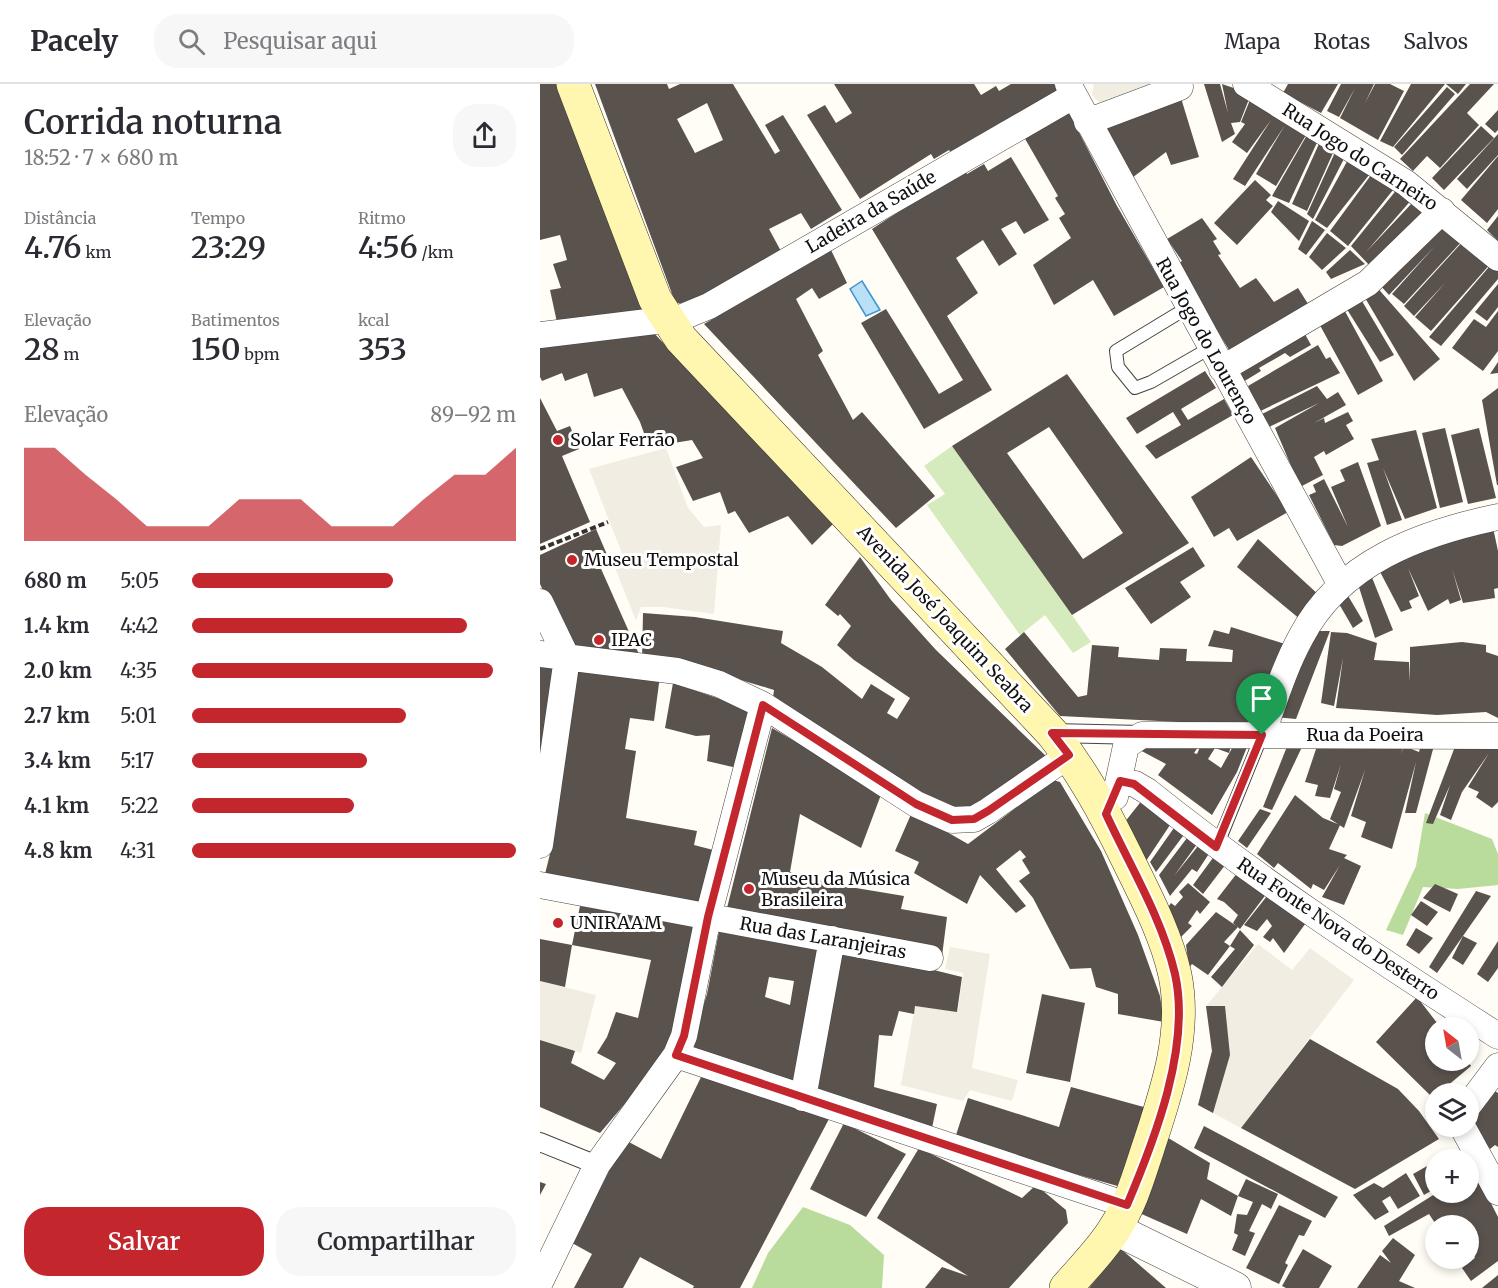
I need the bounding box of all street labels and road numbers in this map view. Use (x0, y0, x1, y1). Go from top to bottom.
street label: Rua Jogo do Carneiro (1278, 98, 1442, 215)
street label: Ladeira da Saúde (802, 165, 940, 258)
street label: Rua Jogo do Lourenço (1151, 253, 1262, 428)
street label: Avenida José Joaquim Seabra (852, 520, 1038, 717)
street label: Rua da Poeira (1306, 723, 1424, 746)
street label: Rua Fonte Nova do Desterro (1233, 852, 1444, 1005)
street label: Rua das Laranjeiras (738, 912, 908, 964)

